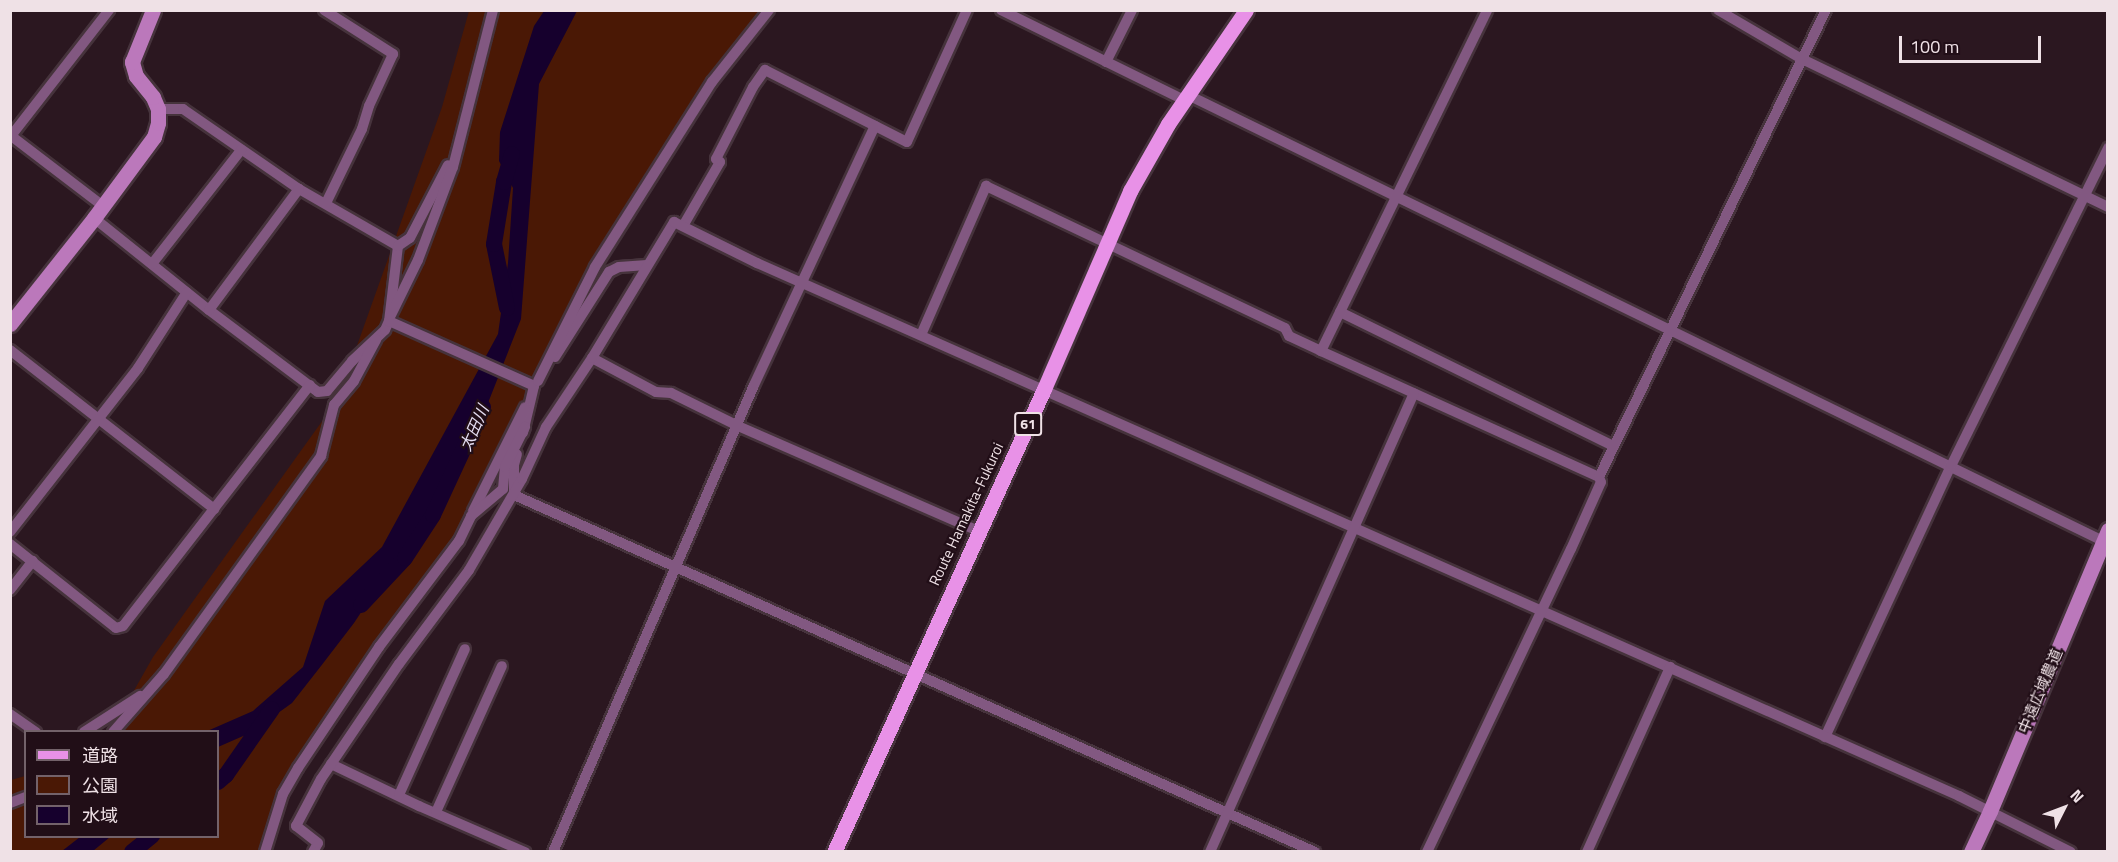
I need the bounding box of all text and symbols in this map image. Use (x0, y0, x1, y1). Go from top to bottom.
scale bar (1902, 24, 2044, 62)
text: 100 m (1910, 33, 1959, 60)
water label: 太田川 (455, 402, 493, 454)
road number: 61 (1013, 413, 1043, 435)
street label: Route Hamakita-Fukuroi (925, 440, 1007, 588)
street label: 中遠広域農道 (2014, 646, 2066, 736)
legend (24, 730, 219, 838)
text: 道路 (82, 742, 118, 769)
text: 公園 (82, 772, 118, 799)
north arrow (2034, 778, 2094, 838)
text: N (2065, 784, 2090, 808)
text: 水域 (82, 802, 118, 829)

